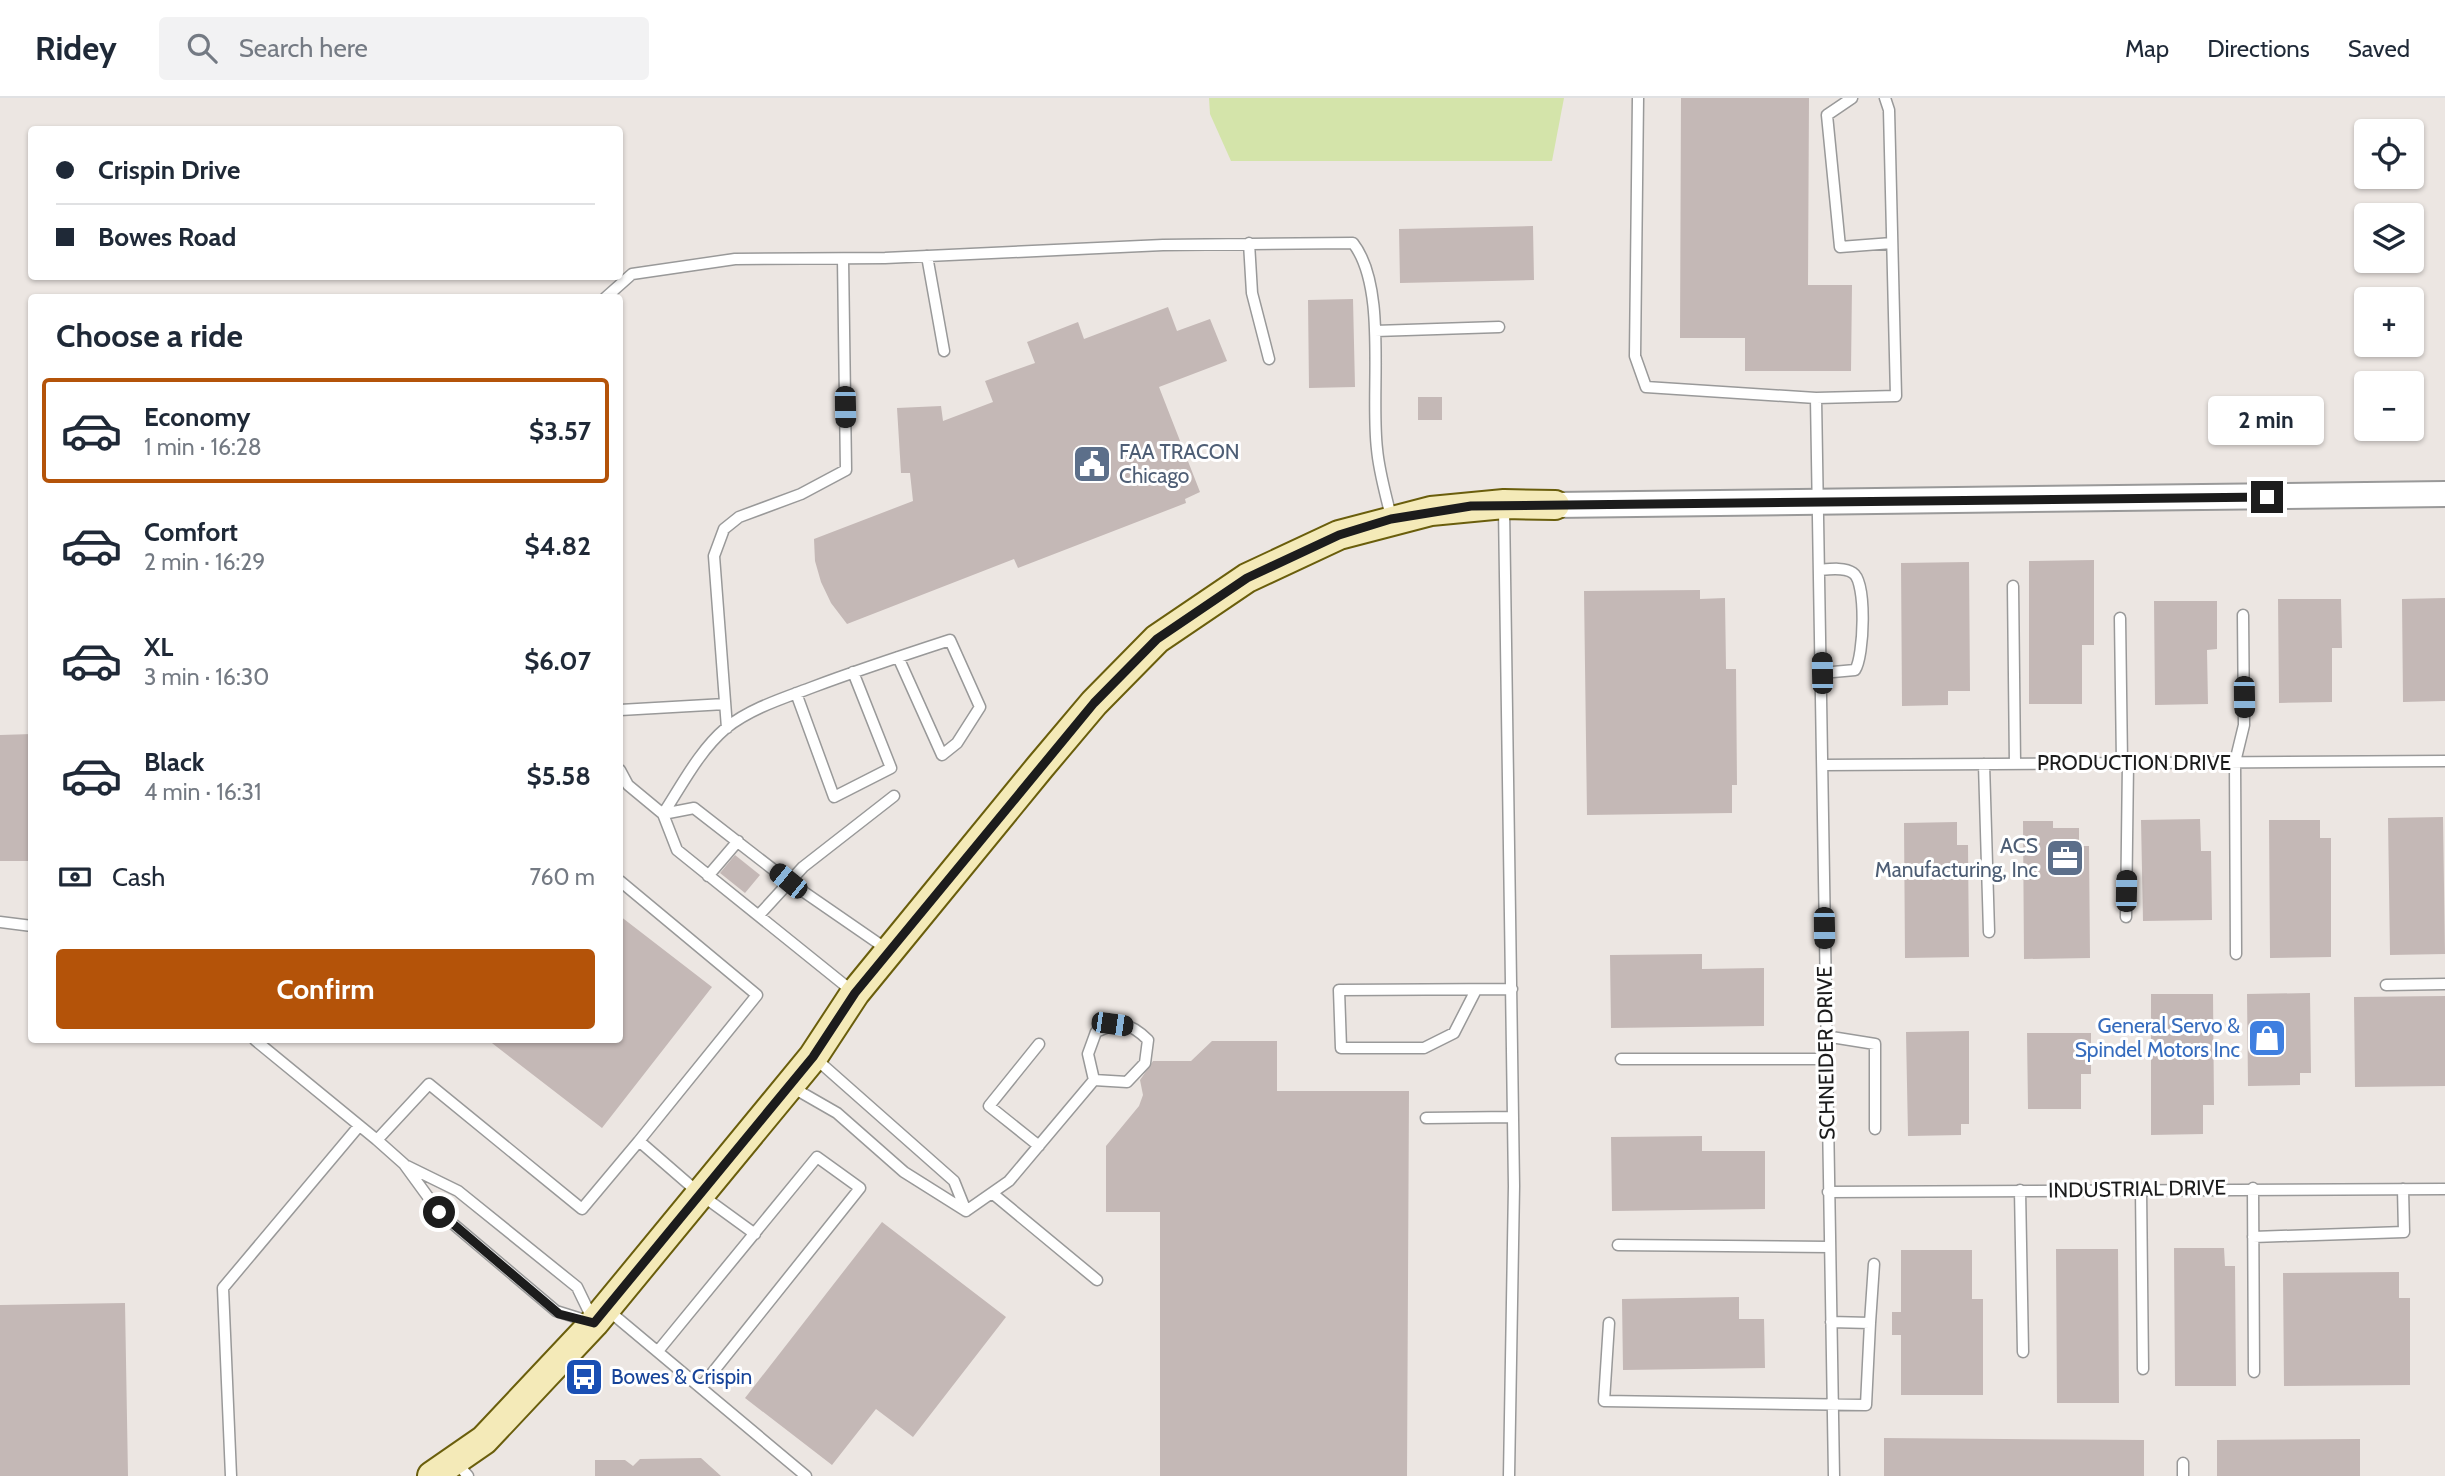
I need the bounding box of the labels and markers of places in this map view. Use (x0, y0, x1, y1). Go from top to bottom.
place label: FAA TRACON Chicago (1119, 439, 1240, 488)
public building icon: FAA TRACON Chicago (1071, 443, 1113, 485)
place label: ACS Manufacturing, Inc (1875, 833, 2038, 882)
office icon: ACS Manufacturing, Inc (2044, 837, 2086, 879)
place label: General Servo & Spindel Motors Inc (2075, 1013, 2240, 1062)
shop icon: General Servo & Spindel Motors Inc (2246, 1017, 2288, 1059)
bus stop icon: Bowes & Crispin (563, 1356, 605, 1398)
place label: Bowes & Crispin (611, 1364, 752, 1389)

